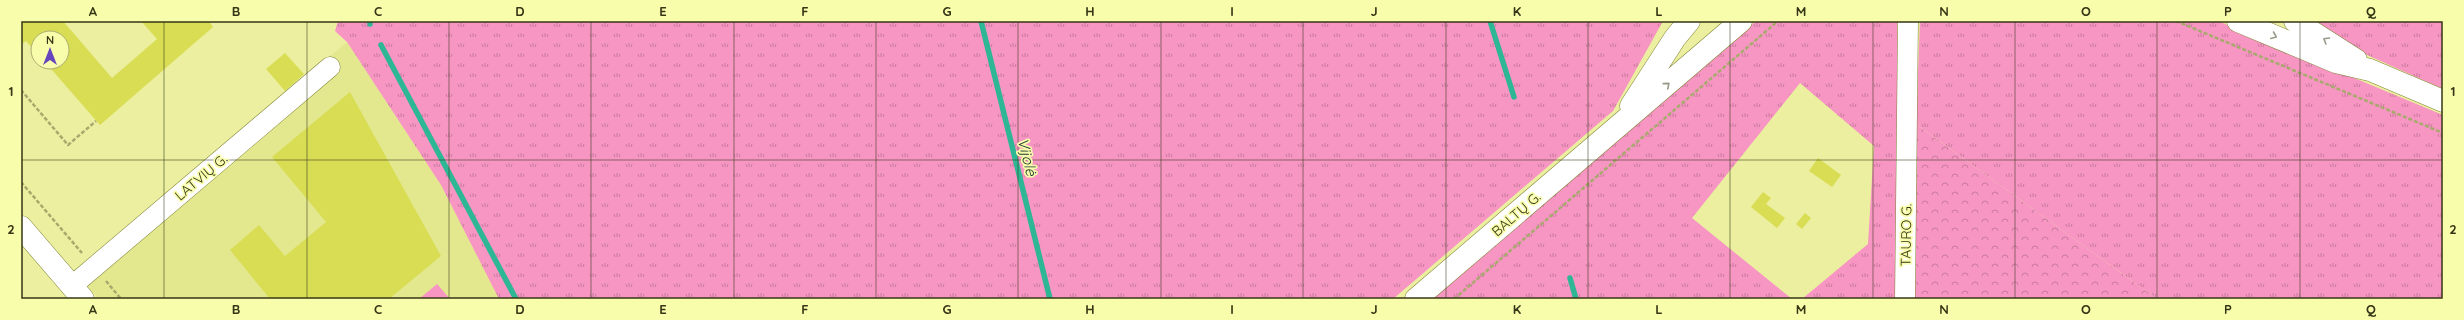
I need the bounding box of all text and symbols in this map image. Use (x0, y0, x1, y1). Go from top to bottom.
text: A (89, 3, 98, 19)
text: B (232, 3, 240, 19)
text: C (374, 3, 382, 19)
text: D (515, 3, 525, 19)
text: E (659, 3, 667, 19)
text: F (801, 3, 809, 19)
text: G (942, 3, 952, 19)
text: H (1085, 3, 1095, 19)
text: I (1230, 3, 1234, 19)
text: J (1370, 3, 1378, 19)
text: K (1513, 3, 1522, 19)
text: L (1655, 3, 1663, 19)
text: M (1796, 3, 1806, 19)
text: N (1939, 3, 1949, 19)
text: O (2081, 3, 2091, 19)
text: P (2224, 3, 2232, 19)
text: Q (2366, 3, 2377, 19)
north arrow (30, 30, 70, 70)
one-way arrow (2270, 31, 2278, 39)
text: N (46, 33, 54, 47)
one-way arrow (2323, 37, 2330, 45)
one-way arrow (1662, 82, 1669, 89)
text: 1 (8, 83, 14, 99)
text: 1 (2450, 83, 2456, 99)
water label: Vijolė (1014, 136, 1041, 178)
street label: LATVIŲ G. (171, 150, 231, 204)
street label: BALTŲ G. (1488, 188, 1544, 240)
street label: TAURO G. (1896, 203, 1916, 267)
text: 2 (7, 221, 15, 237)
text: 2 (2449, 221, 2457, 237)
text: A (89, 301, 98, 317)
text: B (232, 301, 240, 317)
text: C (374, 301, 382, 317)
text: D (515, 301, 525, 317)
text: E (659, 301, 667, 317)
text: F (801, 301, 809, 317)
text: G (942, 301, 952, 317)
text: H (1085, 301, 1095, 317)
text: I (1230, 301, 1234, 317)
text: J (1370, 301, 1378, 317)
text: K (1513, 301, 1522, 317)
text: L (1655, 301, 1663, 317)
text: M (1796, 301, 1806, 317)
text: N (1939, 301, 1949, 317)
text: O (2081, 301, 2091, 317)
text: P (2224, 301, 2232, 317)
text: Q (2366, 301, 2377, 317)

